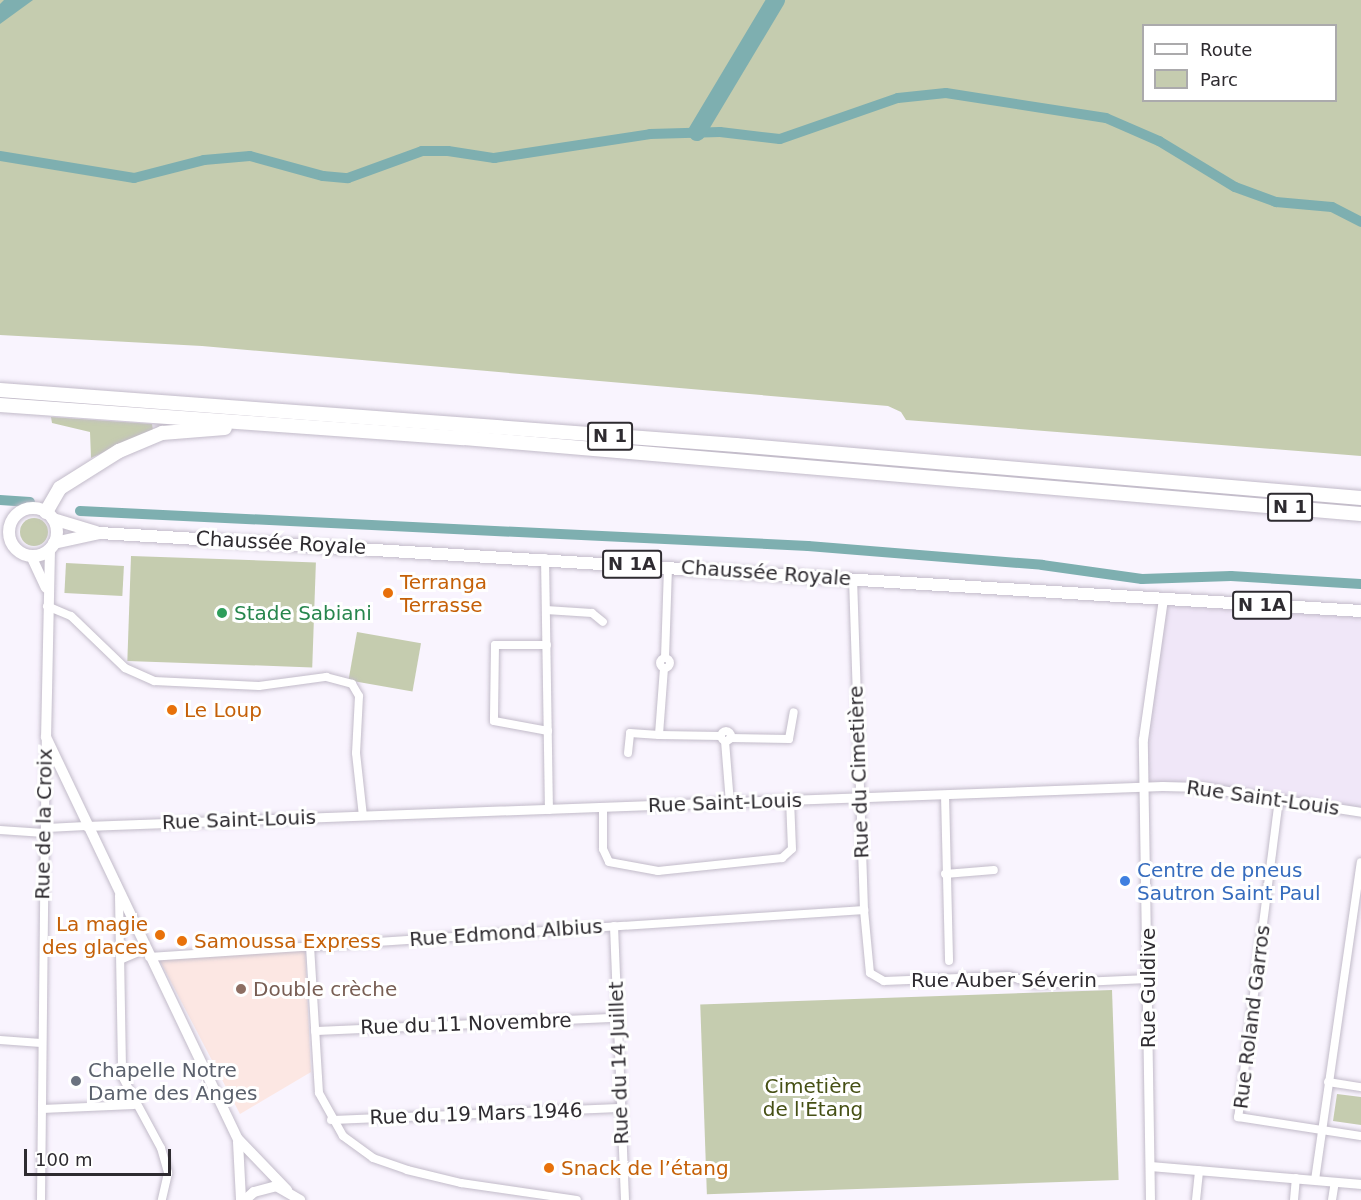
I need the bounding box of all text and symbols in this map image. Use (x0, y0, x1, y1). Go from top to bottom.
legend (1142, 24, 1337, 102)
text: Route (1200, 39, 1252, 60)
text: Parc (1200, 69, 1238, 90)
road number: N 1 (586, 421, 634, 451)
road number: N 1 (1266, 492, 1314, 522)
street label: Chaussée Royale (195, 527, 367, 559)
road number: N 1A (602, 549, 662, 579)
street label: Chaussée Royale (680, 555, 852, 591)
place label: Terranga Terrasse (400, 570, 487, 617)
marker: Terranga Terrasse (381, 586, 395, 600)
road number: N 1A (1232, 590, 1292, 620)
place label: Stade Sabiani (234, 601, 372, 625)
marker: Stade Sabiani (215, 606, 229, 620)
street label: Rue du Cimetière (844, 685, 874, 859)
place label: Le Loup (184, 698, 262, 722)
marker: Le Loup (165, 703, 179, 717)
street label: Rue de la Croix (31, 748, 57, 900)
street label: Rue Saint-Louis (1185, 775, 1341, 821)
street label: Rue Saint-Louis (647, 788, 803, 818)
street label: Rue Saint-Louis (161, 805, 317, 835)
place label: Centre de pneus Sautron Saint Paul (1137, 858, 1321, 905)
marker: Centre de pneus Sautron Saint Paul (1118, 874, 1132, 888)
place label: La magie des glaces (42, 912, 148, 959)
street label: Rue Edmond Albius (409, 914, 603, 952)
street label: Rue Roland Garros (1229, 924, 1275, 1110)
marker: La magie des glaces (153, 928, 167, 942)
street label: Rue Guldive (1136, 928, 1160, 1048)
place label: Samoussa Express (194, 929, 381, 953)
marker: Samoussa Express (175, 934, 189, 948)
street label: Rue Auber Séverin (911, 968, 1097, 992)
place label: Double crèche (253, 977, 397, 1001)
street label: Rue du 14 Juillet (604, 981, 634, 1145)
marker: Double crèche (234, 982, 248, 996)
street label: Rue du 11 Novembre (360, 1008, 572, 1040)
place label: Chapelle Notre Dame des Anges (88, 1058, 257, 1105)
marker: Chapelle Notre Dame des Anges (69, 1074, 83, 1088)
park label: Cimetière de l'Étang (763, 1074, 863, 1121)
street label: Rue du 19 Mars 1946 (369, 1098, 583, 1130)
scale bar (27, 1137, 174, 1175)
text: 100 m (35, 1149, 93, 1170)
place label: Snack de l’étang (561, 1156, 729, 1180)
marker: Snack de l’étang (542, 1161, 556, 1175)

